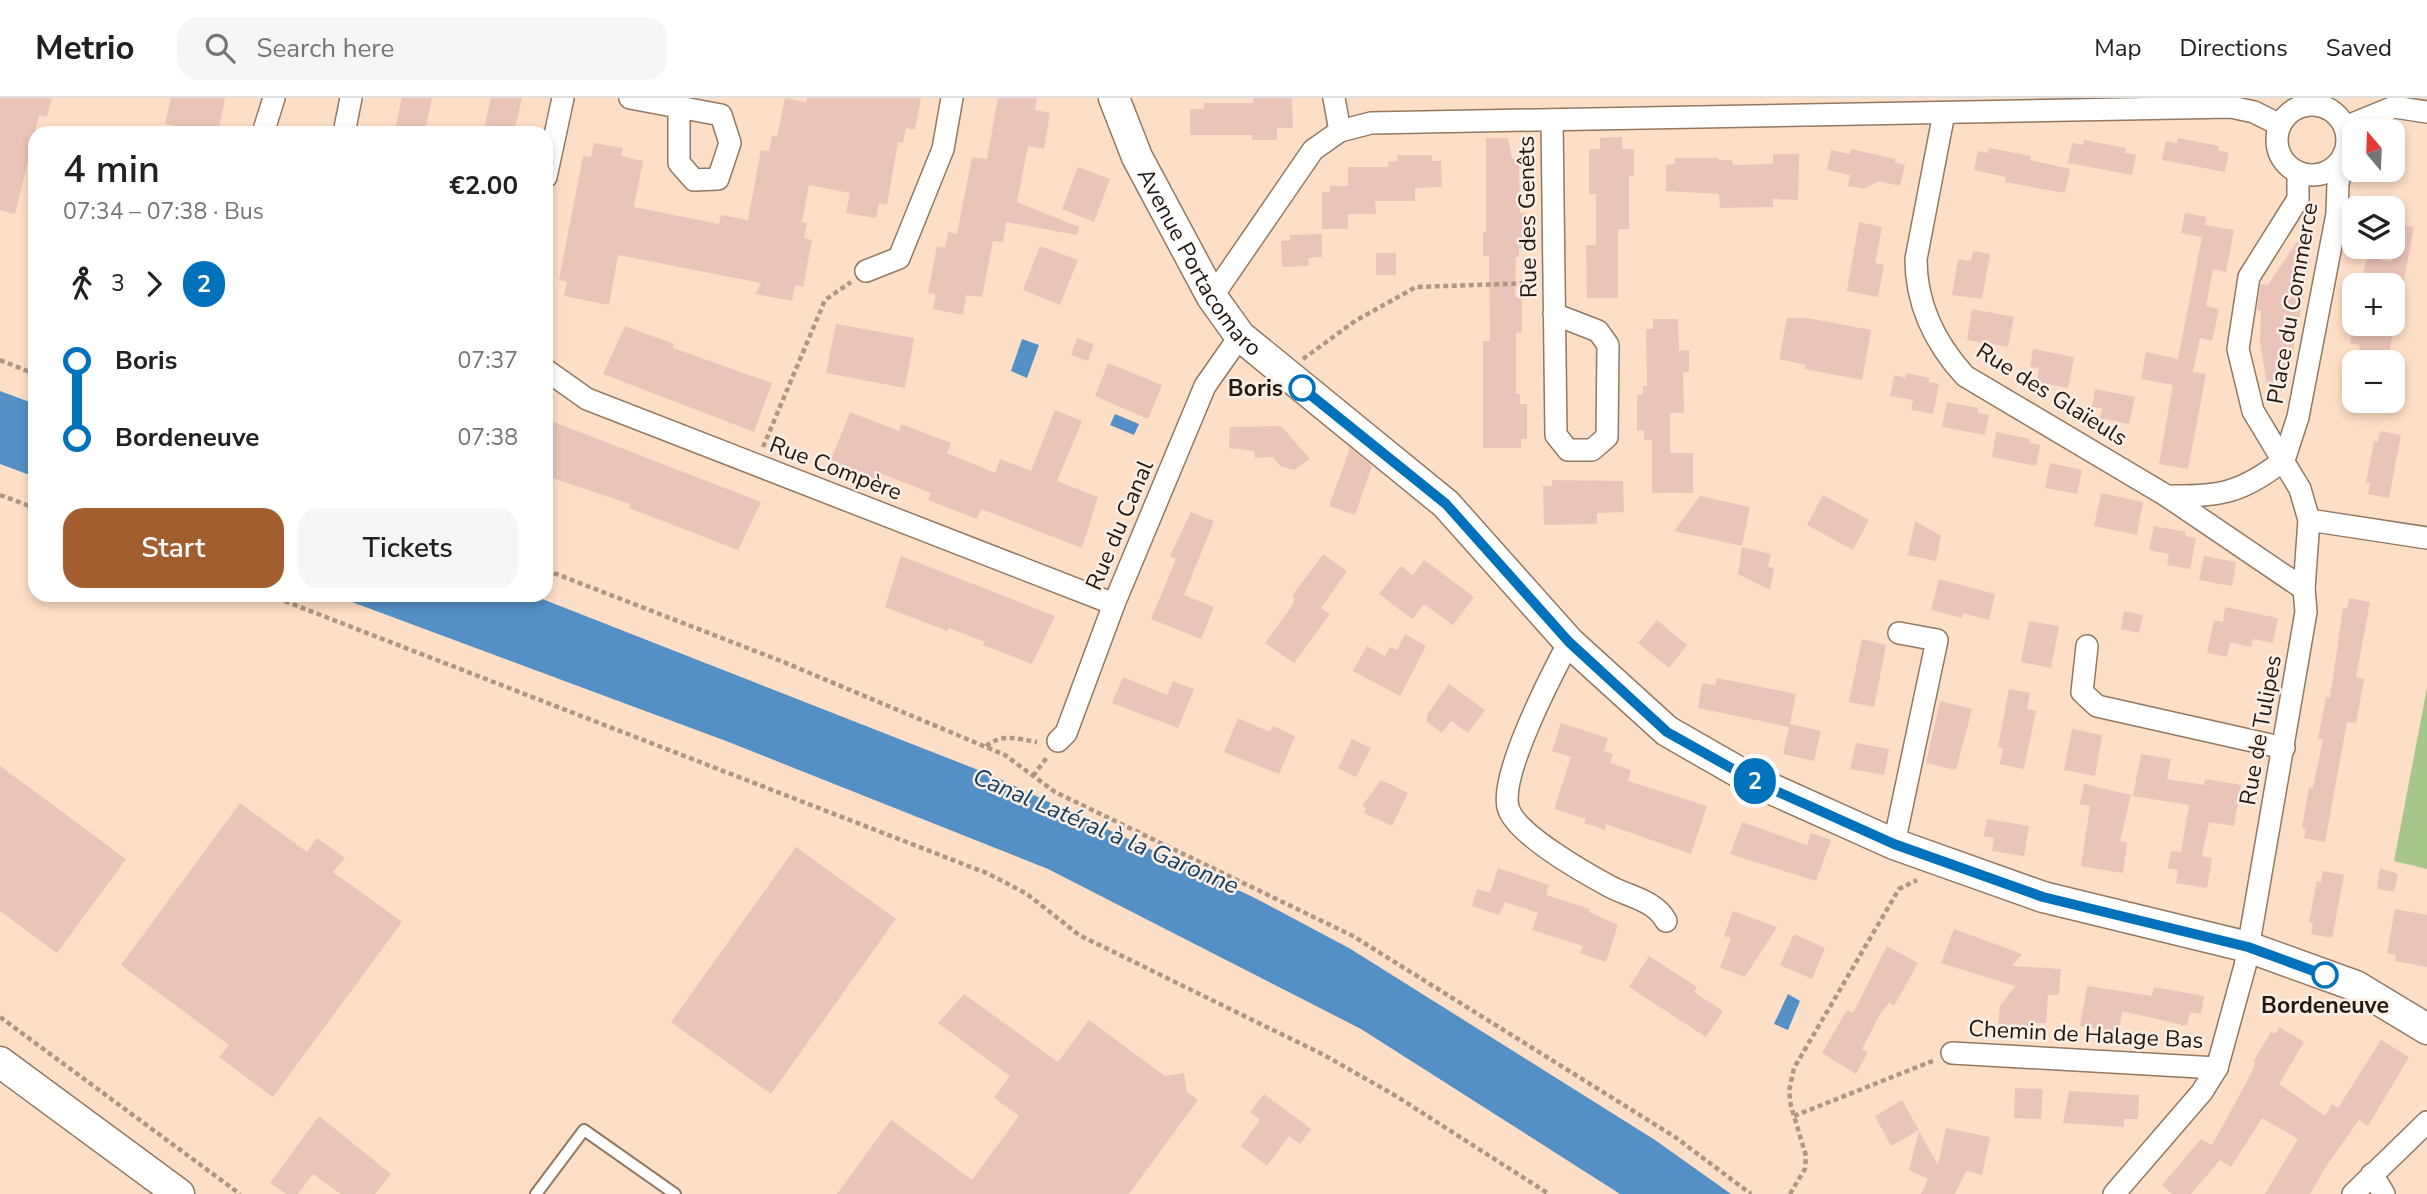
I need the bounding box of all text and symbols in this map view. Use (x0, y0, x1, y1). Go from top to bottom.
search box (177, 17, 667, 80)
text: Metrio (35, 26, 135, 71)
icon: search (201, 29, 239, 67)
text: Search here (257, 31, 394, 66)
text: Map (2094, 32, 2141, 64)
text: Directions (2179, 32, 2288, 64)
text: Saved (2326, 32, 2392, 64)
north arrow (2342, 119, 2404, 182)
map controls (2342, 119, 2405, 413)
street label: Rue des Genêts (1511, 136, 1544, 298)
text: 4 min (63, 144, 160, 195)
street label: Avenue Portacomaro (1130, 163, 1268, 364)
text: €2.00 (449, 168, 518, 203)
text: 07:34 – 07:38 · Bus (63, 196, 264, 227)
button: layers (2342, 196, 2405, 259)
street label: Place du Commerce (2260, 200, 2325, 406)
icon: walk (63, 265, 101, 303)
icon: forward (135, 265, 173, 303)
text: 3 (111, 268, 125, 299)
text: 2 (197, 268, 211, 300)
button: + (2342, 273, 2405, 336)
street label: Rue des Glaïeuls (1970, 335, 2133, 453)
text: Boris (115, 343, 177, 378)
text: 07:37 (458, 345, 518, 376)
button: − (2342, 350, 2405, 413)
place label: Boris (1228, 373, 1283, 404)
marker: Boris (1289, 375, 1315, 401)
text: Bordeneuve (115, 420, 259, 455)
text: 07:38 (458, 422, 518, 453)
street label: Rue Compère (765, 429, 907, 508)
street label: Rue du Canal (1078, 455, 1161, 595)
button: Start (63, 508, 284, 588)
button: Tickets (298, 508, 518, 588)
street label: Rue de Tulipes (2232, 653, 2289, 808)
line badge: 2 (1732, 758, 1778, 804)
water label: Canal Latéral à la Garonne (968, 760, 1244, 902)
text: 2 (1748, 765, 1762, 797)
marker: Bordeneuve (2312, 962, 2338, 988)
place label: Bordeneuve (2261, 990, 2389, 1021)
street label: Chemin de Halage Bas (1968, 1013, 2204, 1056)

